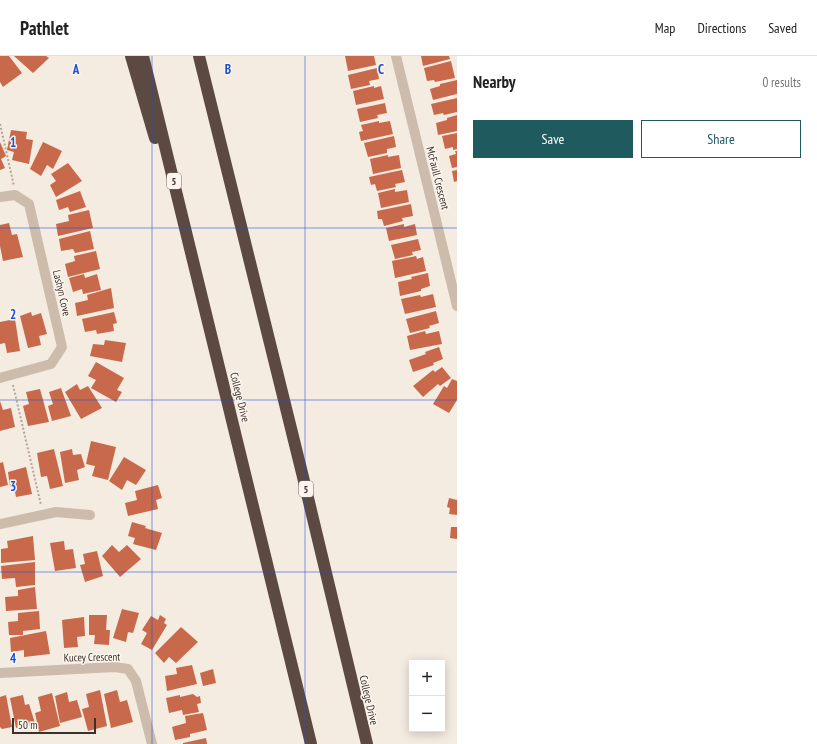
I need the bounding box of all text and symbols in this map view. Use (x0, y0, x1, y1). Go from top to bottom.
text: Pathlet (20, 16, 69, 40)
text: Map (655, 19, 675, 37)
text: Directions (697, 19, 746, 37)
text: Saved (768, 19, 797, 37)
text: A (72, 61, 80, 78)
text: B (225, 61, 231, 78)
text: C (378, 61, 384, 78)
text: Nearby (473, 71, 516, 93)
text: 0 results (762, 74, 801, 91)
button: Save (473, 120, 633, 158)
button: Share (641, 120, 801, 158)
text: 1 (10, 134, 16, 151)
street label: McFaull Crescent (423, 145, 453, 211)
road number: 5 (167, 173, 181, 189)
street label: Lashyn Cove (50, 269, 74, 318)
text: 2 (10, 306, 16, 323)
street label: College Drive (227, 371, 253, 424)
text: 3 (10, 478, 16, 495)
road number: 5 (299, 481, 313, 497)
text: 4 (10, 650, 17, 667)
street label: Kucey Crescent (64, 650, 120, 664)
map controls (409, 660, 445, 732)
button: + (409, 660, 445, 696)
street label: College Drive (356, 674, 382, 727)
button: − (409, 696, 445, 732)
scale bar (12, 716, 96, 735)
text: 50 m (18, 718, 37, 732)

